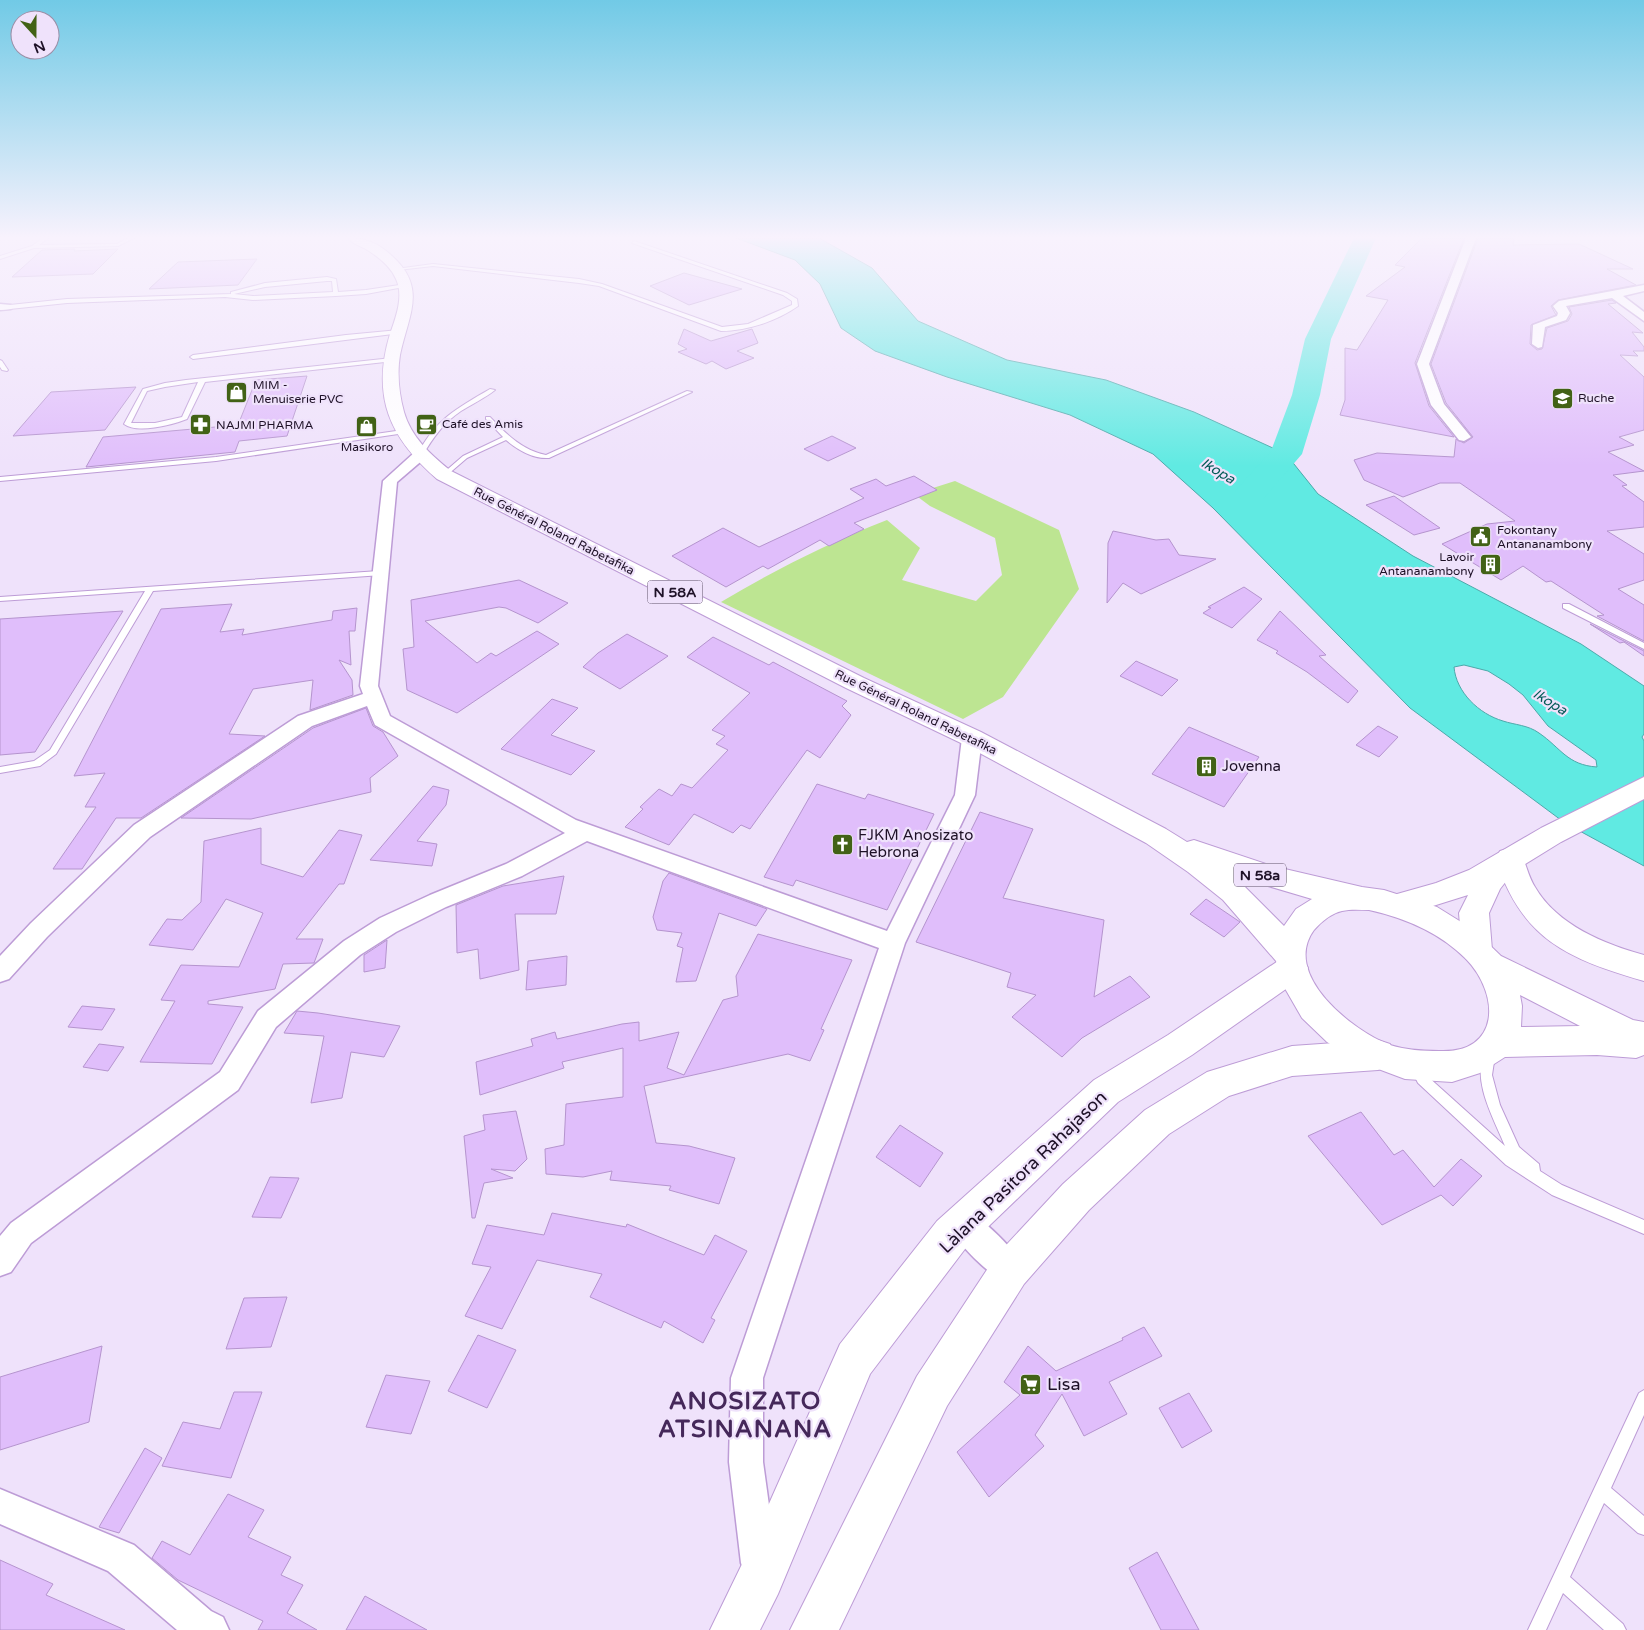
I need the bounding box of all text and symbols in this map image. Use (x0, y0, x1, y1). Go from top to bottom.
north arrow (10, 10, 60, 60)
text: N (31, 37, 48, 57)
place label: MIM - Menuiserie PVC (253, 378, 343, 406)
shop icon: MIM - Menuiserie PVC (225, 380, 249, 404)
school or university icon: Ruche (1550, 386, 1574, 410)
place label: Ruche (1578, 391, 1615, 405)
cafe icon: Café des Amis (414, 412, 438, 436)
pharmacy icon: NAJMI PHARMA (188, 413, 212, 437)
shop icon: Masikoro (355, 414, 379, 438)
place label: Café des Amis (442, 417, 523, 431)
place label: NAJMI PHARMA (216, 418, 314, 432)
place label: Masikoro (341, 440, 393, 454)
water label: Ikopa (1198, 454, 1239, 488)
street label: Rue Général Roland Rabetafika (471, 484, 637, 578)
place label: Fokontany Antananambony (1497, 523, 1593, 551)
public building icon: Fokontany Antananambony (1469, 525, 1493, 549)
place label: Lavoir Antananambony (1379, 550, 1475, 578)
building icon: Lavoir Antananambony (1478, 552, 1502, 576)
road number: N 58A (648, 580, 702, 604)
street label: Rue Général Roland Rabetafika (833, 667, 999, 757)
water label: Ikopa (1530, 685, 1571, 719)
building icon: Jovenna (1194, 754, 1218, 778)
place label: Jovenna (1222, 757, 1281, 775)
place label: FJKM Anosizato Hebrona (858, 826, 973, 861)
church icon: FJKM Anosizato Hebrona (830, 832, 854, 856)
road number: N 58a (1234, 864, 1286, 886)
street label: Làlana Pasitora Rahajason (935, 1086, 1111, 1258)
supermarket icon: Lisa (1019, 1372, 1043, 1396)
place label: Lisa (1047, 1373, 1081, 1395)
district label: ANOSIZATO ATSINANANA (658, 1387, 832, 1444)

